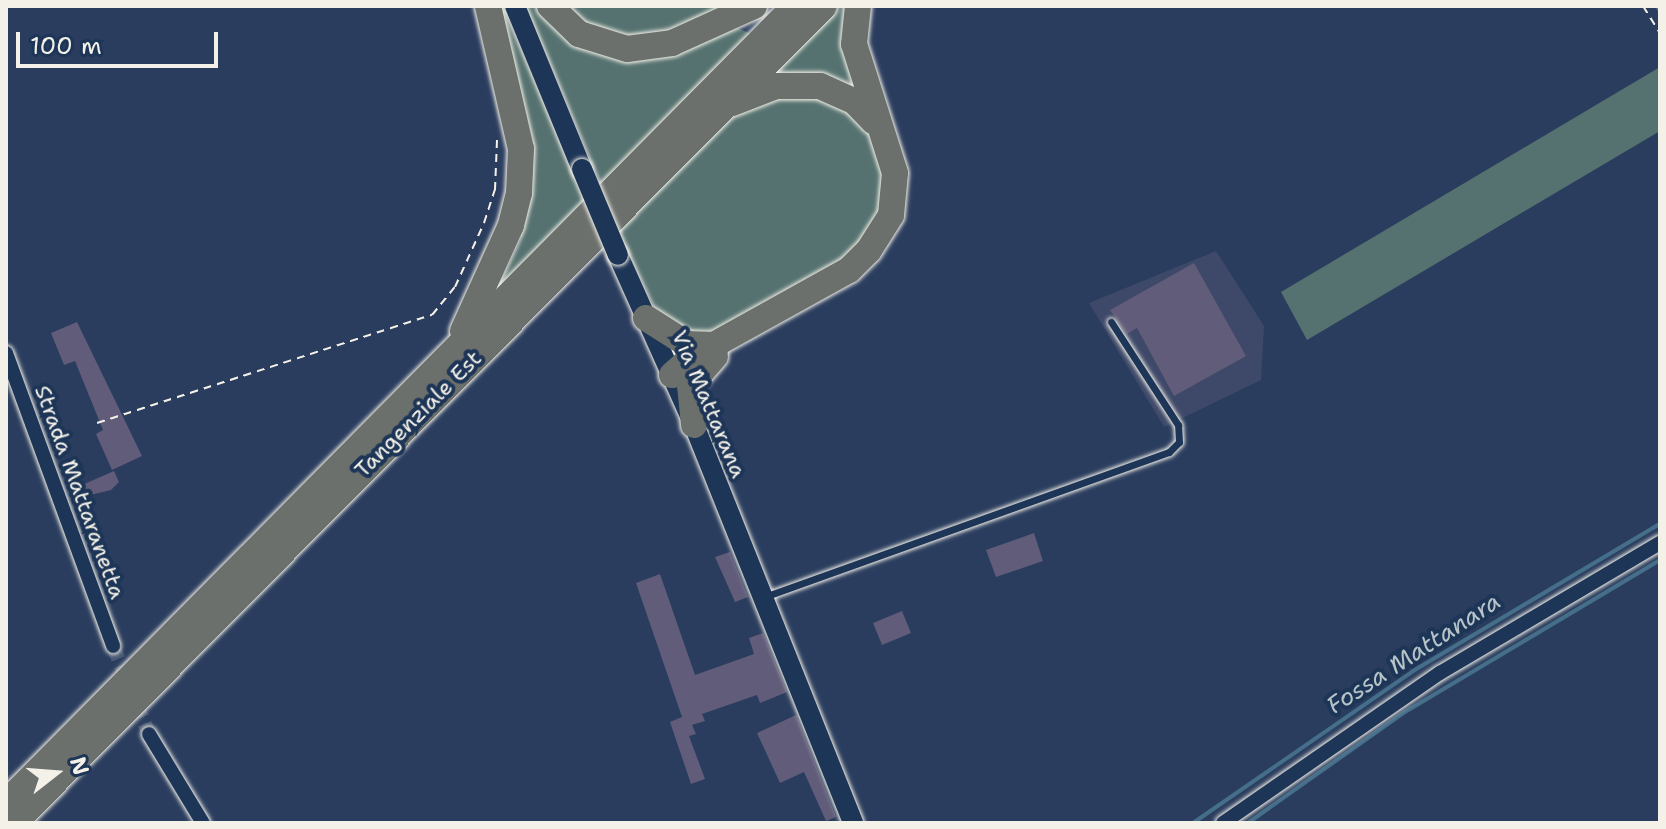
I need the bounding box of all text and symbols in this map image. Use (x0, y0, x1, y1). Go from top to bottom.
scale bar (20, 16, 222, 66)
text: 100 m (30, 30, 102, 62)
street label: Via Mattarana (666, 326, 752, 482)
street label: Tangenziale Est (349, 345, 487, 483)
street label: Strada Mattaranetta (29, 382, 131, 602)
water label: Fossa Mattanara (1322, 587, 1506, 721)
north arrow (16, 733, 96, 813)
text: N (63, 753, 96, 778)

